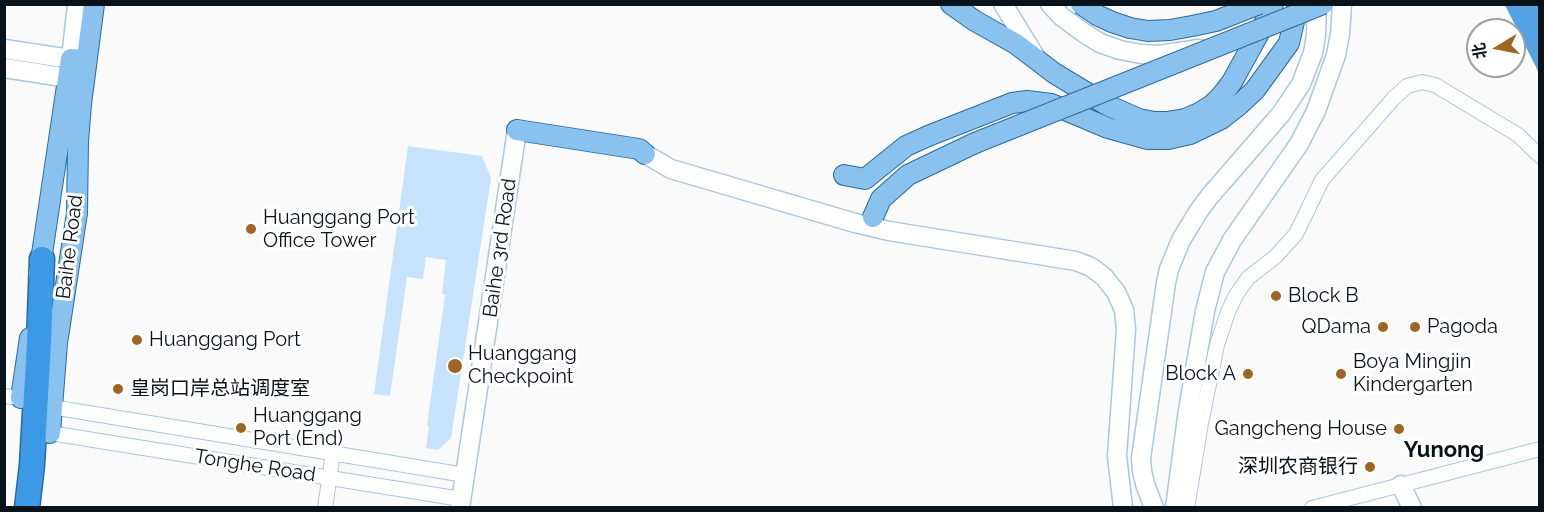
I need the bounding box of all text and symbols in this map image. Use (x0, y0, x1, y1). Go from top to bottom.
north arrow (1466, 18, 1526, 78)
text: 北 (1469, 41, 1490, 60)
street label: Baihe 3rd Road (478, 177, 522, 319)
street label: Baihe Road (52, 193, 88, 301)
place label: Huanggang Port Office Tower (263, 206, 415, 253)
marker: Huanggang Port Office Tower (244, 222, 258, 236)
place label: Block B (1288, 284, 1359, 308)
marker: Block B (1269, 289, 1283, 303)
place label: QDama (1302, 315, 1371, 339)
place label: Pagoda (1427, 315, 1498, 339)
marker: QDama (1376, 320, 1390, 334)
marker: Pagoda (1408, 320, 1422, 334)
place label: Huanggang Port (149, 328, 301, 352)
marker: Huanggang Port (130, 333, 144, 347)
place label: Huanggang Checkpoint (468, 342, 577, 389)
place label: Boya Mingjin Kindergarten (1353, 350, 1473, 397)
marker: Huanggang Checkpoint (446, 357, 464, 375)
place label: Block A (1165, 362, 1236, 386)
marker: Block A (1241, 367, 1255, 381)
marker: Boya Mingjin Kindergarten (1334, 367, 1348, 381)
place label: 皇岗口岸总站调度室 (130, 377, 310, 401)
marker: 皇岗口岸总站调度室 (111, 382, 125, 396)
place label: Huanggang Port (End) (253, 404, 362, 451)
place label: Gangcheng House (1214, 417, 1387, 441)
marker: Huanggang Port (End) (234, 421, 248, 435)
marker: Gangcheng House (1392, 422, 1406, 436)
district label: Yunong (1404, 437, 1484, 463)
street label: Tonghe Road (193, 445, 317, 487)
place label: 深圳农商银行 (1238, 455, 1358, 479)
marker: 深圳农商银行 (1363, 460, 1377, 474)

